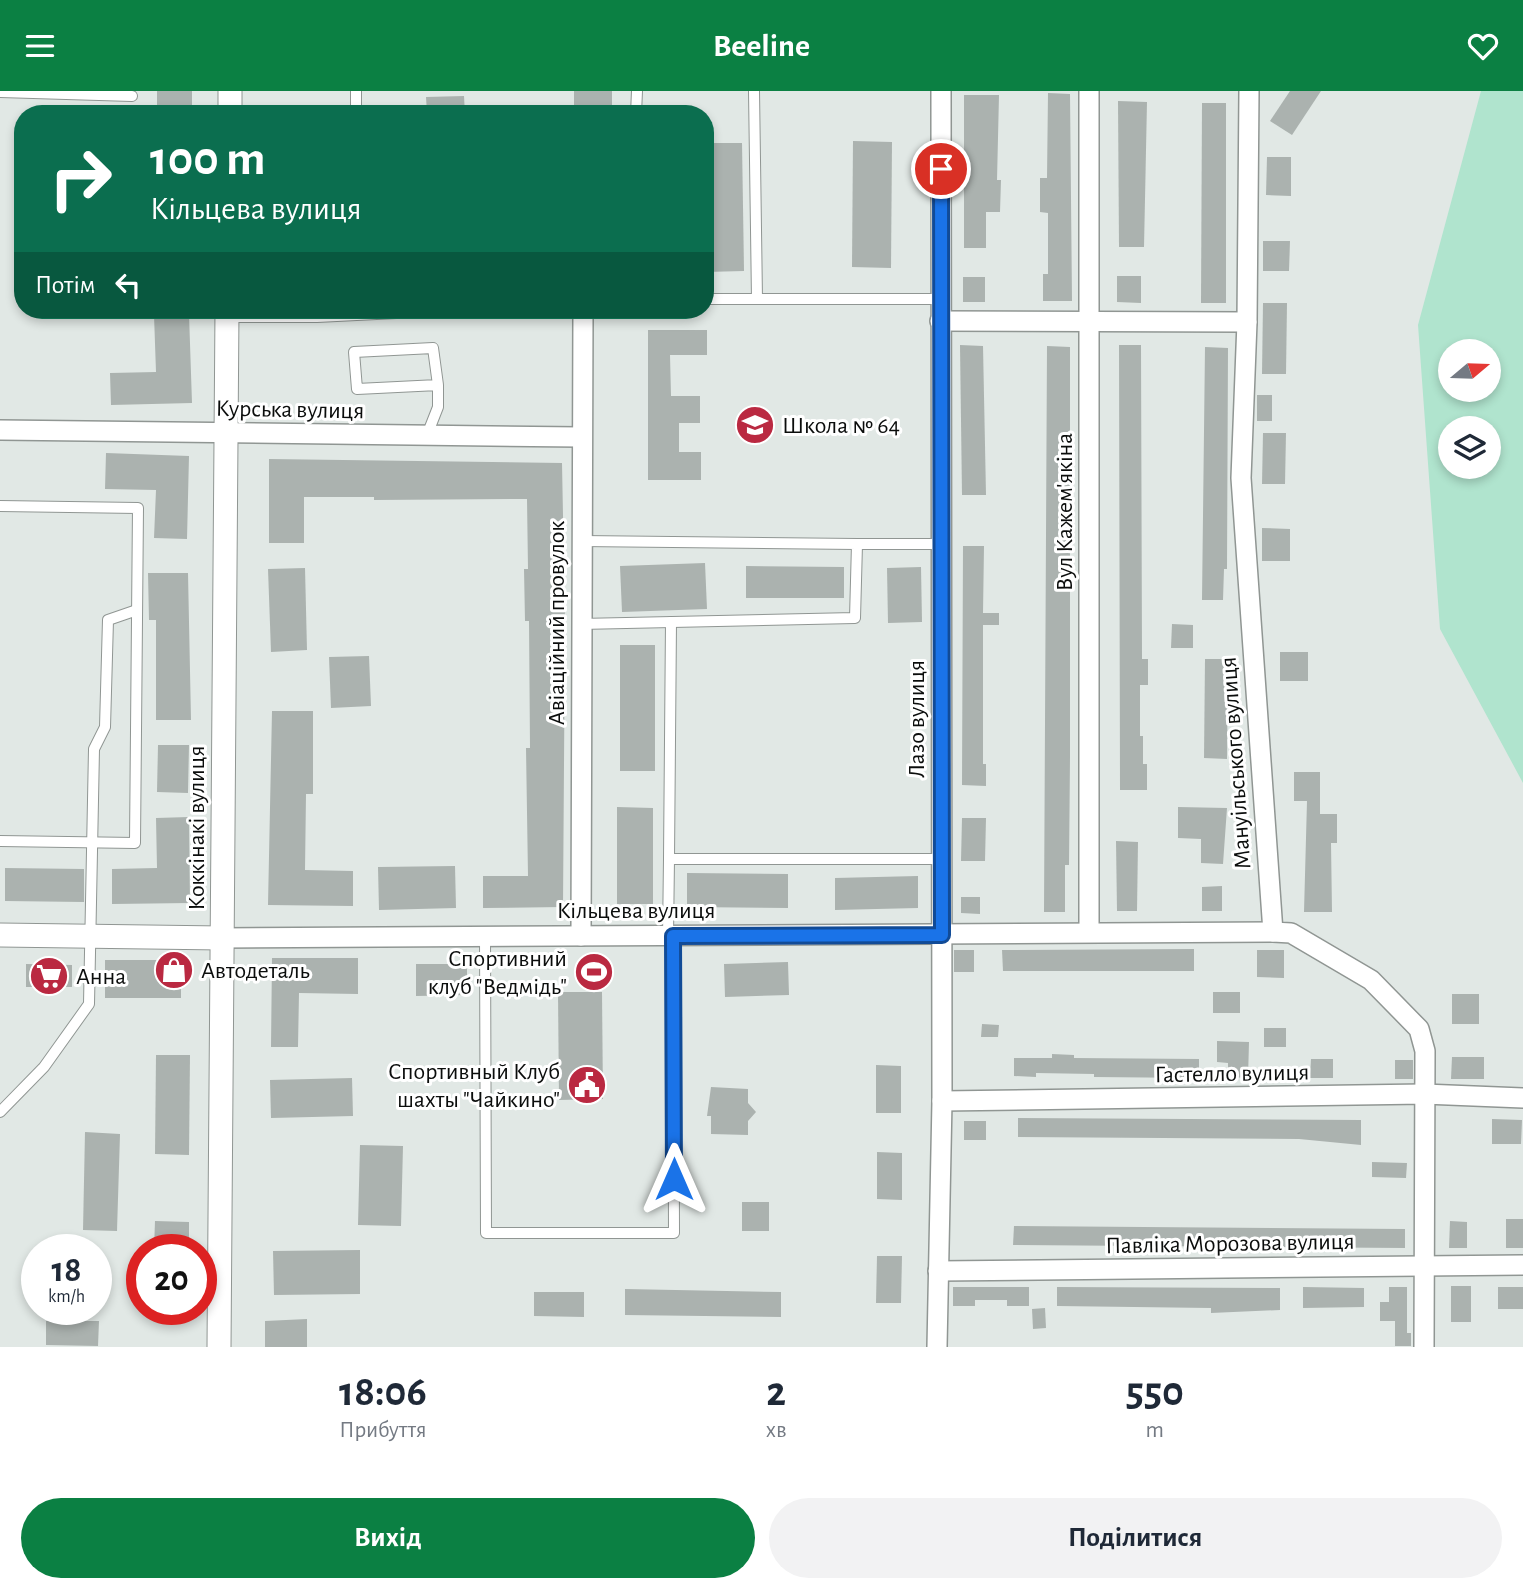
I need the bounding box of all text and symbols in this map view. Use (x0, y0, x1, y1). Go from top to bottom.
icon: menu (21, 27, 59, 65)
icon: heart (1464, 27, 1502, 65)
text: Beeline (713, 30, 810, 62)
icon: right (35, 133, 126, 224)
text: 100 m (150, 135, 266, 184)
pin (911, 139, 971, 199)
icon: arrive (922, 150, 960, 188)
text: Кільцева вулиця (150, 193, 362, 225)
icon: left (109, 266, 147, 304)
text: Потім (35, 272, 95, 298)
north arrow (1438, 339, 1502, 403)
map controls (1438, 339, 1501, 479)
street label: Курська вулиця (215, 397, 365, 423)
school or university icon: Школа № 64 (734, 404, 776, 446)
place label: Школа № 64 (782, 414, 900, 438)
button: layers (1438, 416, 1501, 479)
street label: Вул Кажем'якіна (1053, 433, 1077, 591)
street label: Авіаційний провулок (545, 521, 569, 725)
street label: Мануільського вулиця (1217, 656, 1255, 870)
street label: Лазо вулиця (905, 660, 929, 778)
street label: Коккінакі вулиця (185, 746, 209, 910)
street label: Кільцева вулиця (557, 899, 715, 923)
place label: Спортивний клуб "Ведмідь" (428, 947, 567, 999)
shop icon: Автодеталь (153, 949, 195, 991)
sports icon: Спортивний клуб "Ведмідь" (573, 951, 615, 993)
supermarket icon: Анна (28, 955, 70, 997)
place label: Автодеталь (201, 959, 310, 983)
place label: Анна (76, 965, 126, 989)
place label: Спортивный Клуб шахты "Чайкино" (388, 1060, 560, 1112)
street label: Гастелло вулиця (1155, 1061, 1309, 1087)
public building icon: Спортивный Клуб шахты "Чайкино" (566, 1064, 608, 1106)
position arrow (637, 1142, 711, 1216)
street label: Павліка Морозова вулиця (1105, 1230, 1355, 1258)
speed limit sign: 20 (126, 1234, 217, 1325)
text: 18 (52, 1253, 81, 1288)
text: km/h (48, 1288, 85, 1306)
text: 18:06 (339, 1371, 427, 1413)
text: 2 (766, 1371, 786, 1413)
text: 550 (1126, 1371, 1184, 1413)
text: Прибуття (339, 1419, 426, 1442)
text: хв (766, 1419, 787, 1442)
text: m (1146, 1419, 1164, 1442)
button: Вихід (21, 1498, 755, 1578)
button: Поділитися (769, 1498, 1502, 1578)

